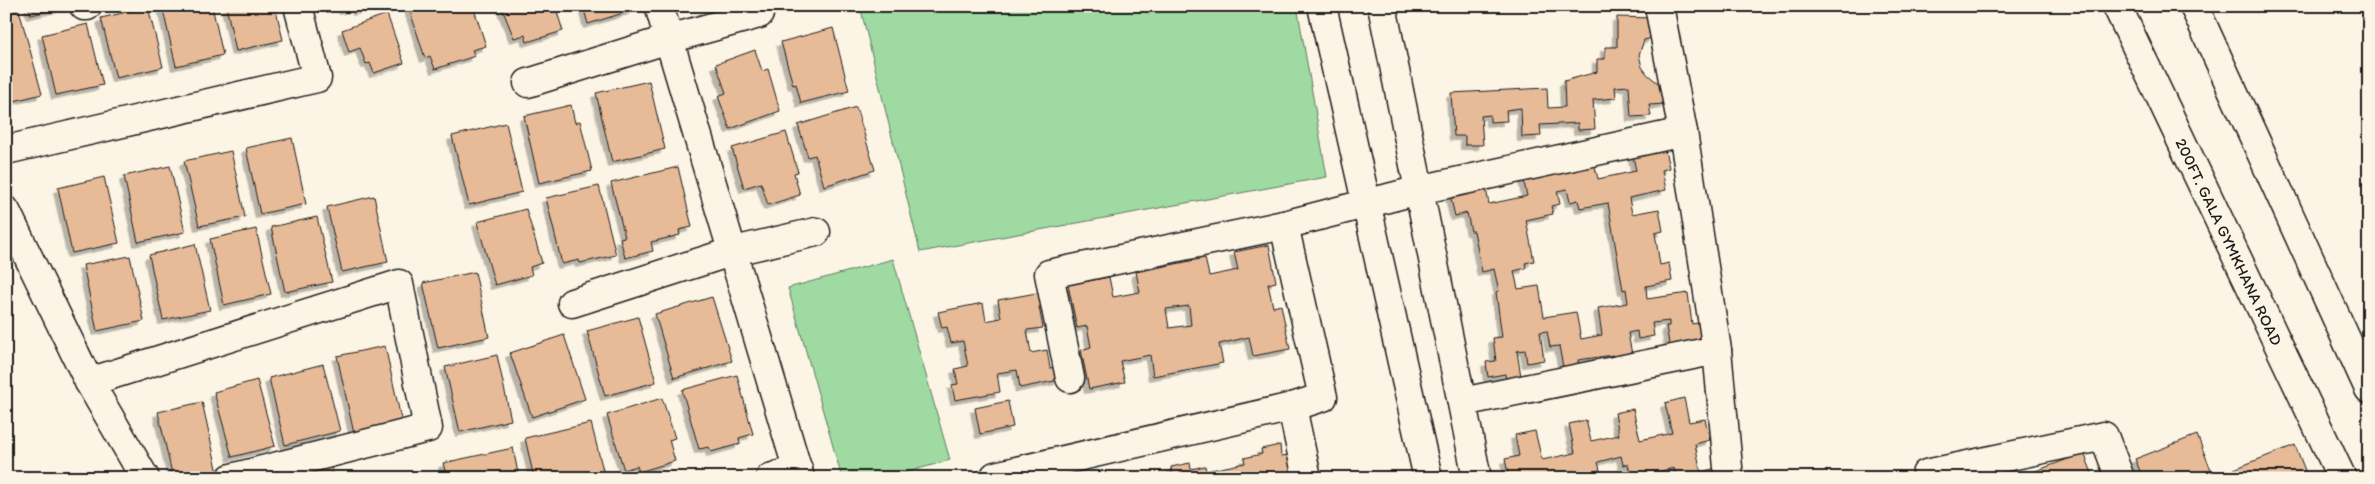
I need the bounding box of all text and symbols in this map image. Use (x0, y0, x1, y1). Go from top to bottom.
street label: 200FT. GALA GYMKHANA ROAD (2172, 135, 2287, 348)

